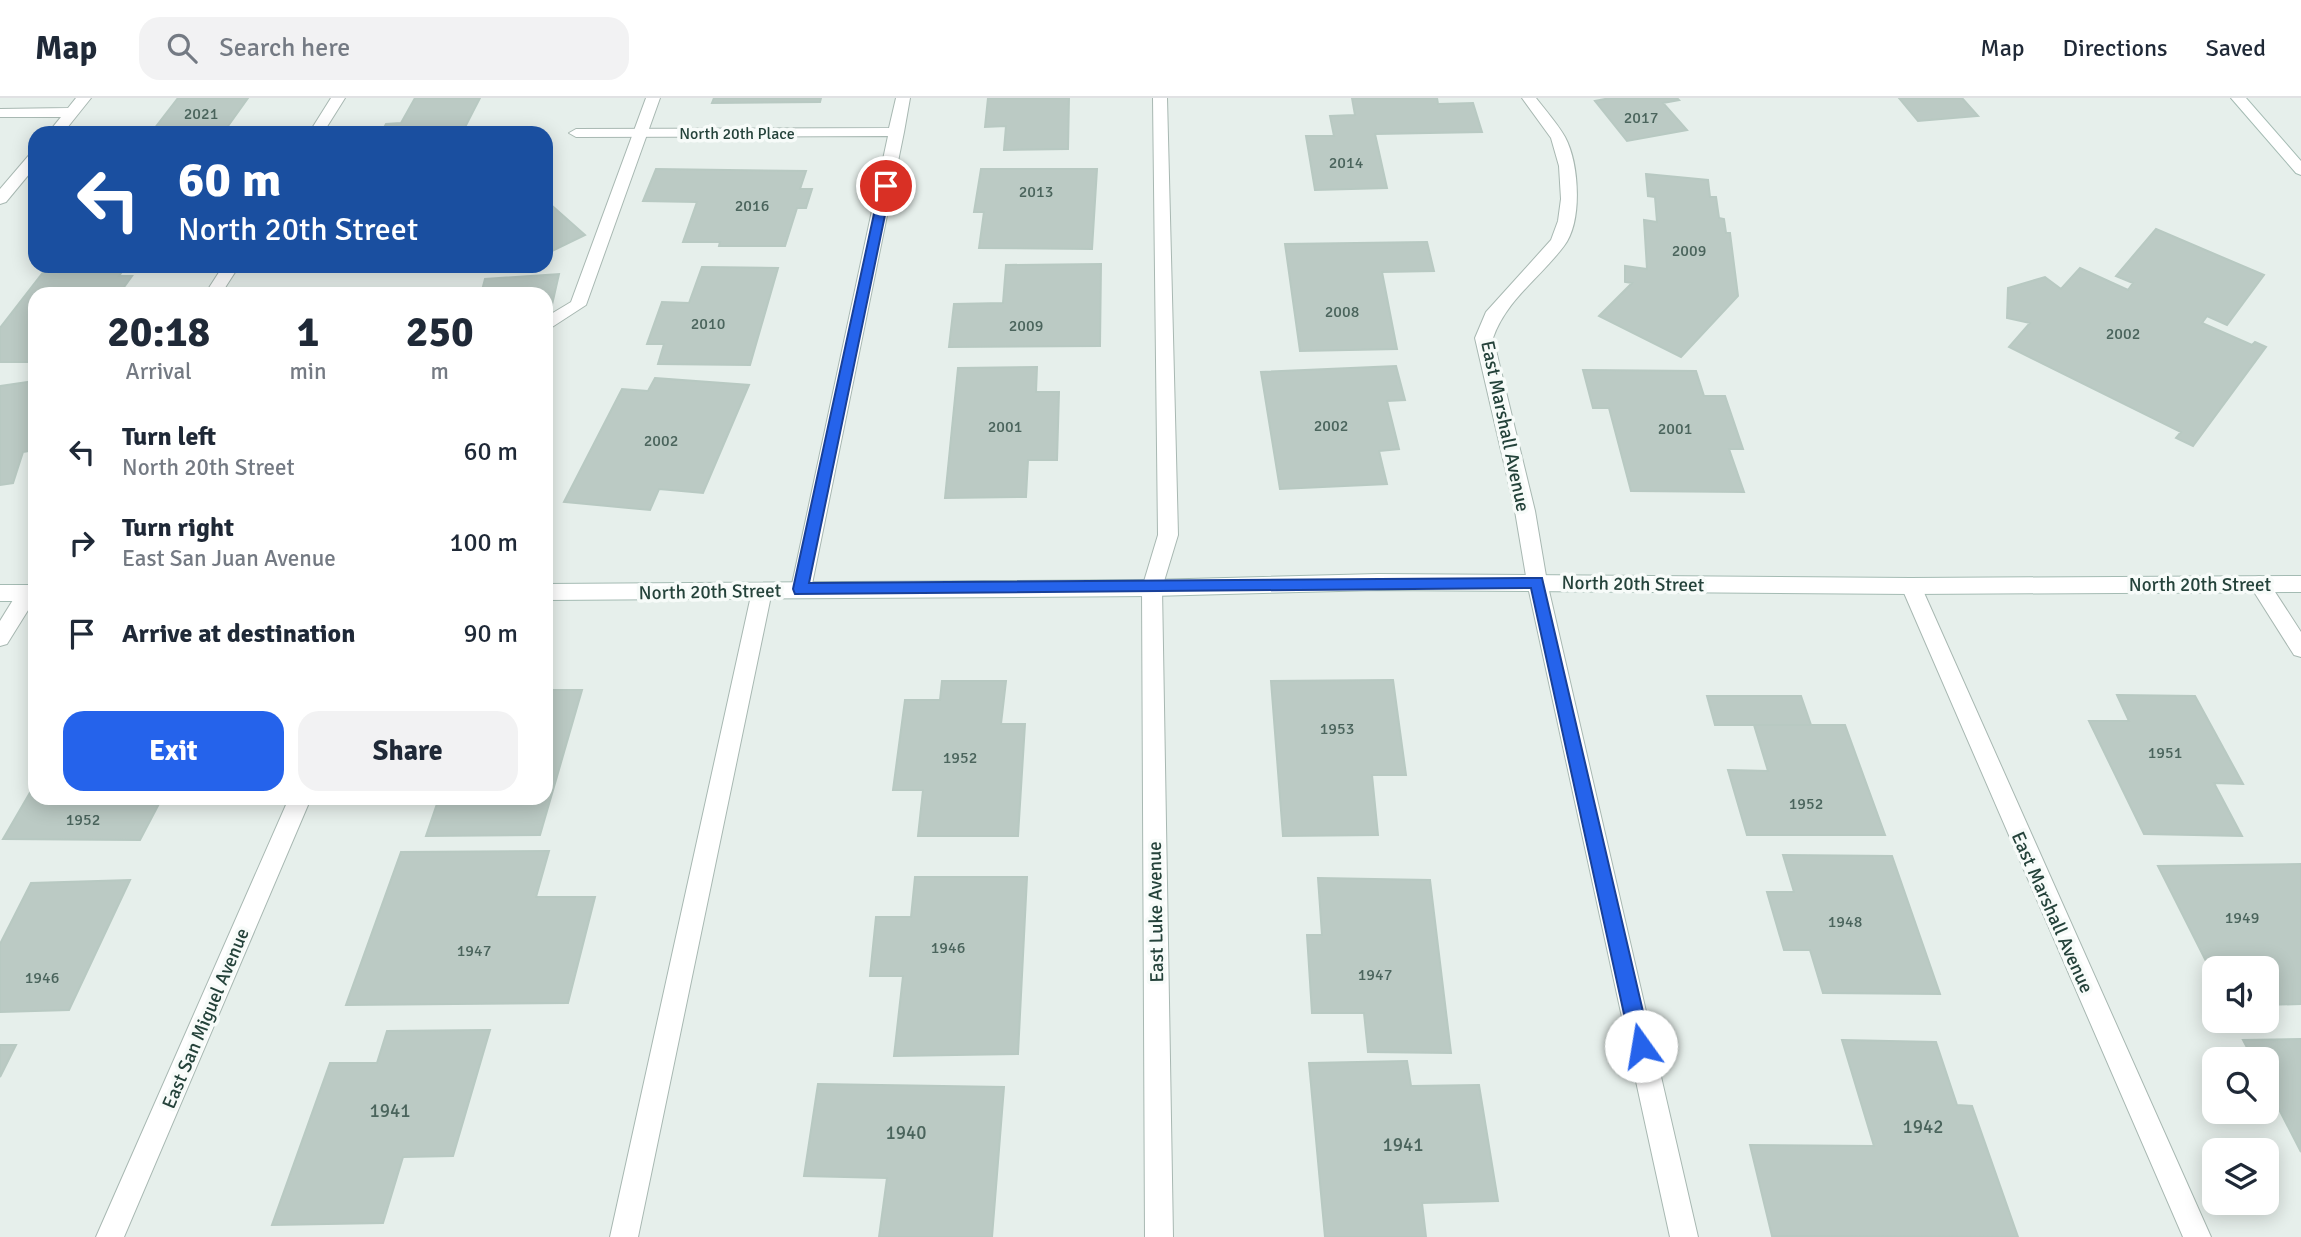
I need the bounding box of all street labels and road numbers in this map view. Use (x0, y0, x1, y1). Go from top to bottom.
street label: North 20th Place (679, 124, 795, 144)
street label: East Marshall Avenue (1475, 339, 1535, 514)
street label: North 20th Street (1562, 571, 1705, 597)
street label: North 20th Street (2129, 573, 2272, 597)
street label: North 20th Street (639, 579, 782, 605)
street label: East Marshall Avenue (2006, 828, 2098, 997)
street label: East Luke Avenue (1143, 841, 1169, 983)
street label: East San Miguel Avenue (157, 925, 255, 1112)

